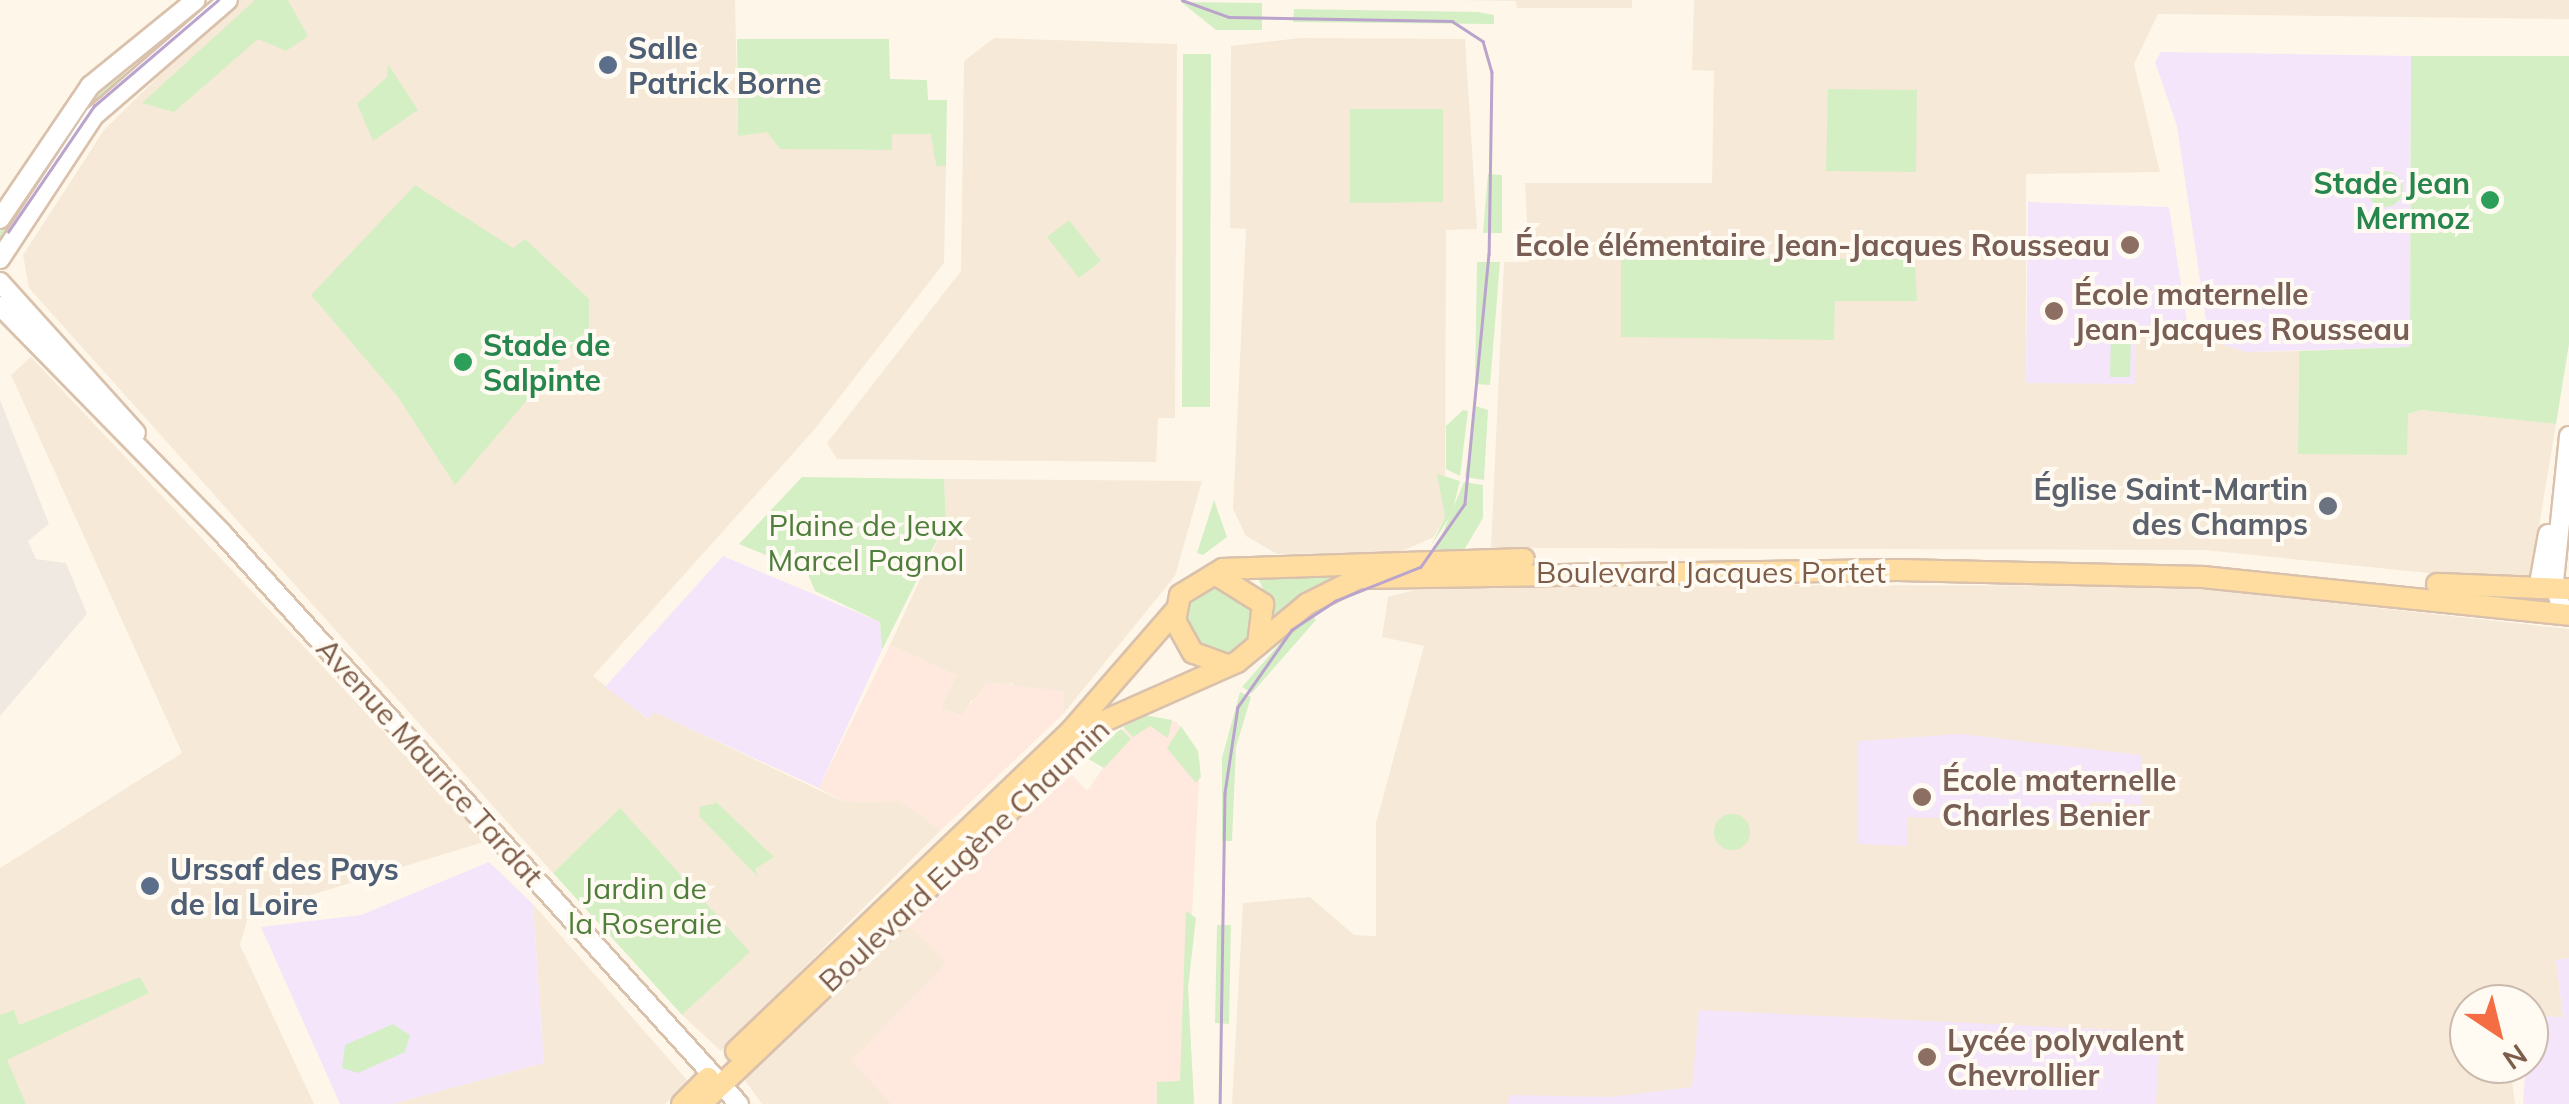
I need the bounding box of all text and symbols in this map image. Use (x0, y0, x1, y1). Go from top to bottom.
place label: Salle Patrick Borne (628, 30, 822, 100)
marker: Salle Patrick Borne (597, 54, 619, 76)
place label: Stade Jean Mermoz (2314, 165, 2470, 236)
marker: Stade Jean Mermoz (2479, 189, 2501, 211)
place label: École élémentaire Jean-Jacques Rousseau (1515, 227, 2110, 263)
marker: École élémentaire Jean-Jacques Rousseau (2119, 234, 2141, 256)
place label: École maternelle Jean-Jacques Rousseau (2074, 276, 2410, 346)
marker: École maternelle Jean-Jacques Rousseau (2043, 300, 2065, 322)
place label: Stade de Salpinte (483, 327, 610, 398)
marker: Stade de Salpinte (452, 351, 474, 373)
place label: Église Saint-Martin des Champs (2033, 471, 2308, 542)
marker: Église Saint-Martin des Champs (2317, 495, 2339, 517)
park label: Plaine de Jeux Marcel Pagnol (767, 507, 965, 578)
street label: Boulevard Jacques Portet (1536, 554, 1886, 590)
street label: Avenue Maurice Tardat (309, 631, 551, 893)
street label: Boulevard Eugène Chaumin (811, 711, 1117, 999)
place label: École maternelle Charles Benier (1942, 762, 2176, 832)
marker: École maternelle Charles Benier (1911, 786, 1933, 808)
place label: Urssaf des Pays de la Loire (170, 851, 399, 922)
park label: Jardin de la Roseraie (568, 870, 722, 940)
marker: Urssaf des Pays de la Loire (139, 875, 161, 897)
north arrow (2449, 984, 2549, 1084)
place label: Lycée polyvalent Chevrollier (1947, 1022, 2184, 1092)
text: N (2497, 1037, 2534, 1078)
marker: Lycée polyvalent Chevrollier (1916, 1046, 1938, 1068)

